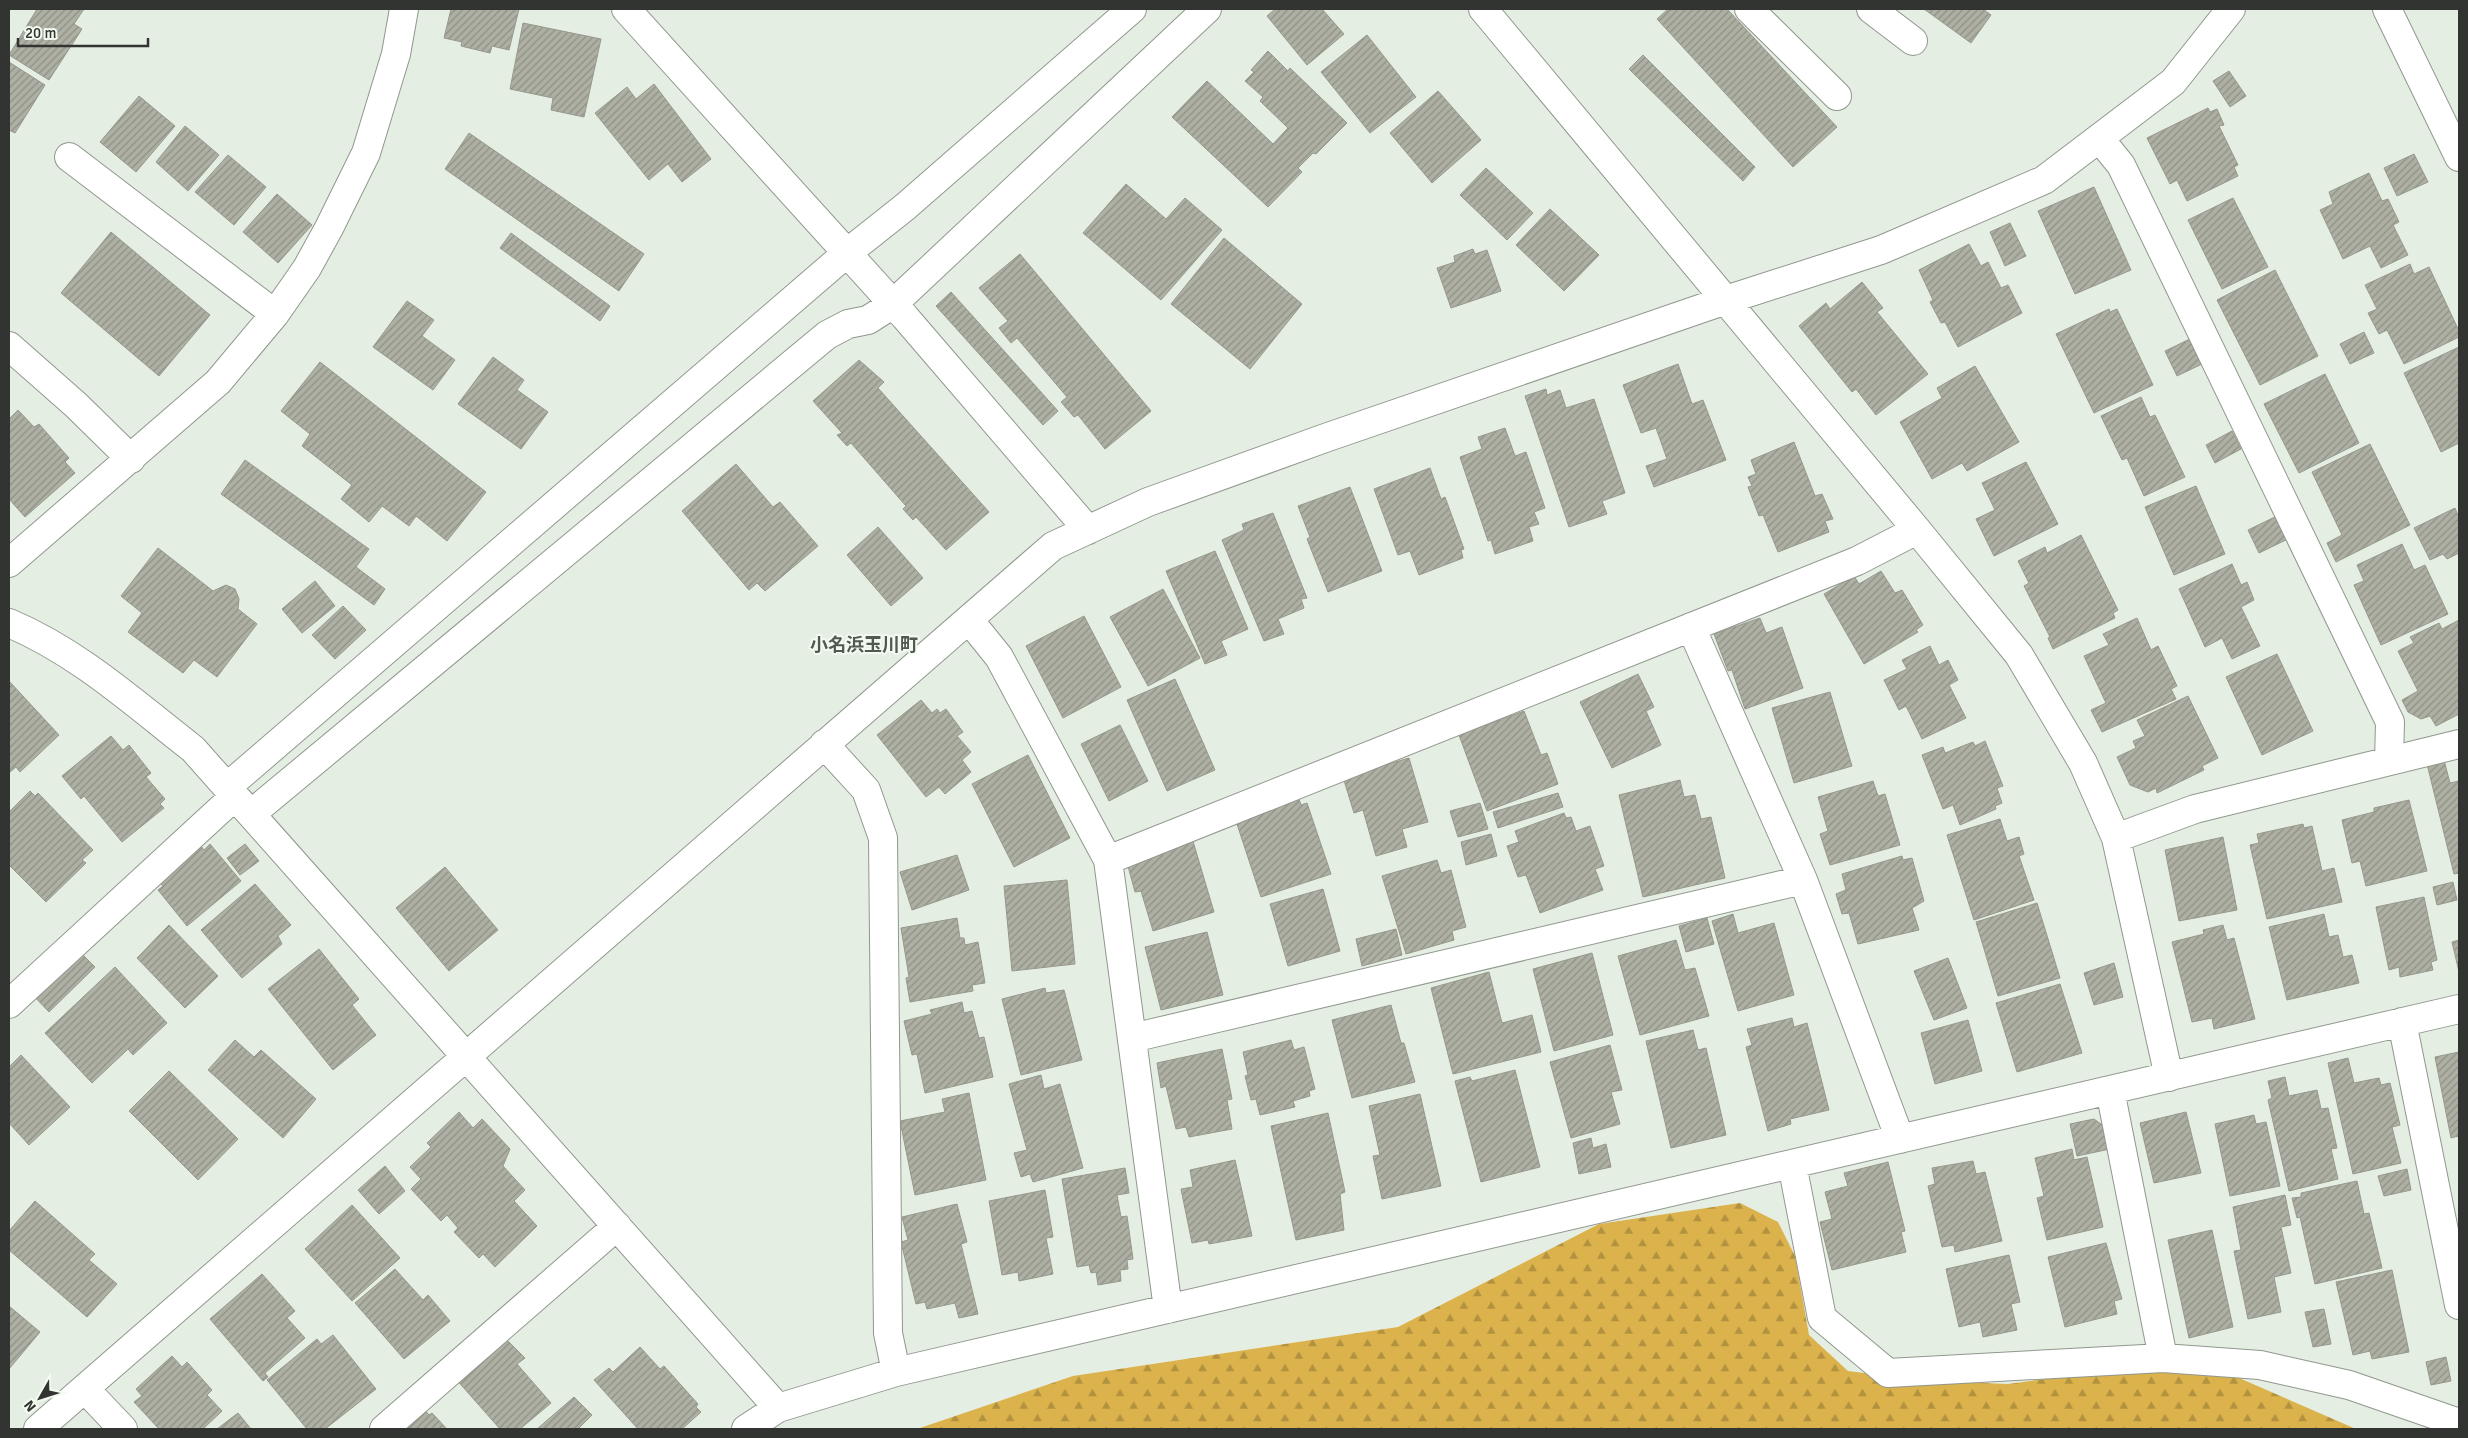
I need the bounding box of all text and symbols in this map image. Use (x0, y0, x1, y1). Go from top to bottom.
scale bar (18, 15, 148, 47)
text: 20 m (25, 24, 56, 42)
district label: 小名浜玉川町 (810, 634, 918, 656)
north arrow (15, 1373, 65, 1423)
text: N (21, 1397, 40, 1415)

